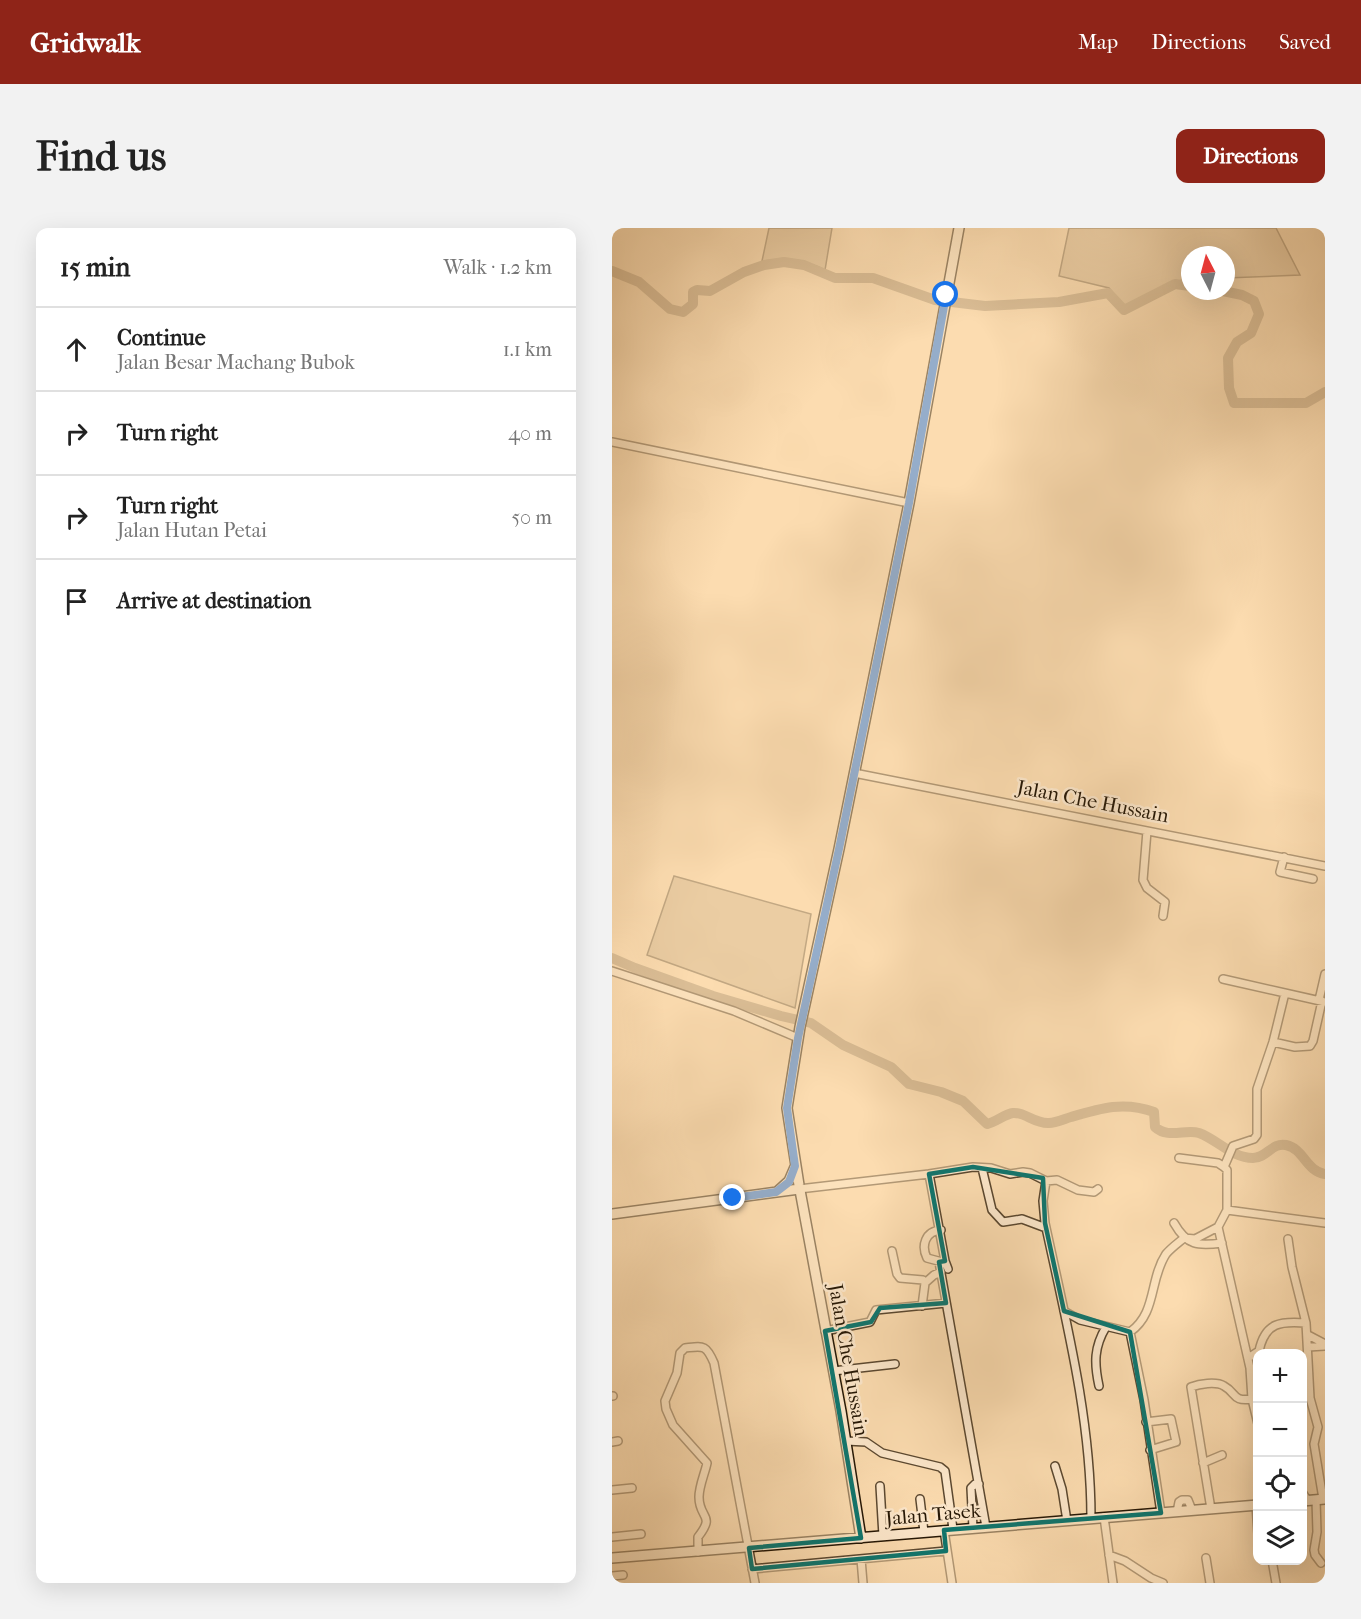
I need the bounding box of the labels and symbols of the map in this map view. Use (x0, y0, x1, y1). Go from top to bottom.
north arrow (1181, 246, 1235, 300)
route start (932, 281, 958, 307)
street label: Jalan Che Hussain (1013, 775, 1171, 828)
route end (719, 1184, 745, 1210)
street label: Jalan Che Hussain (823, 1280, 873, 1438)
street label: Jalan Tasek (882, 1499, 982, 1530)

